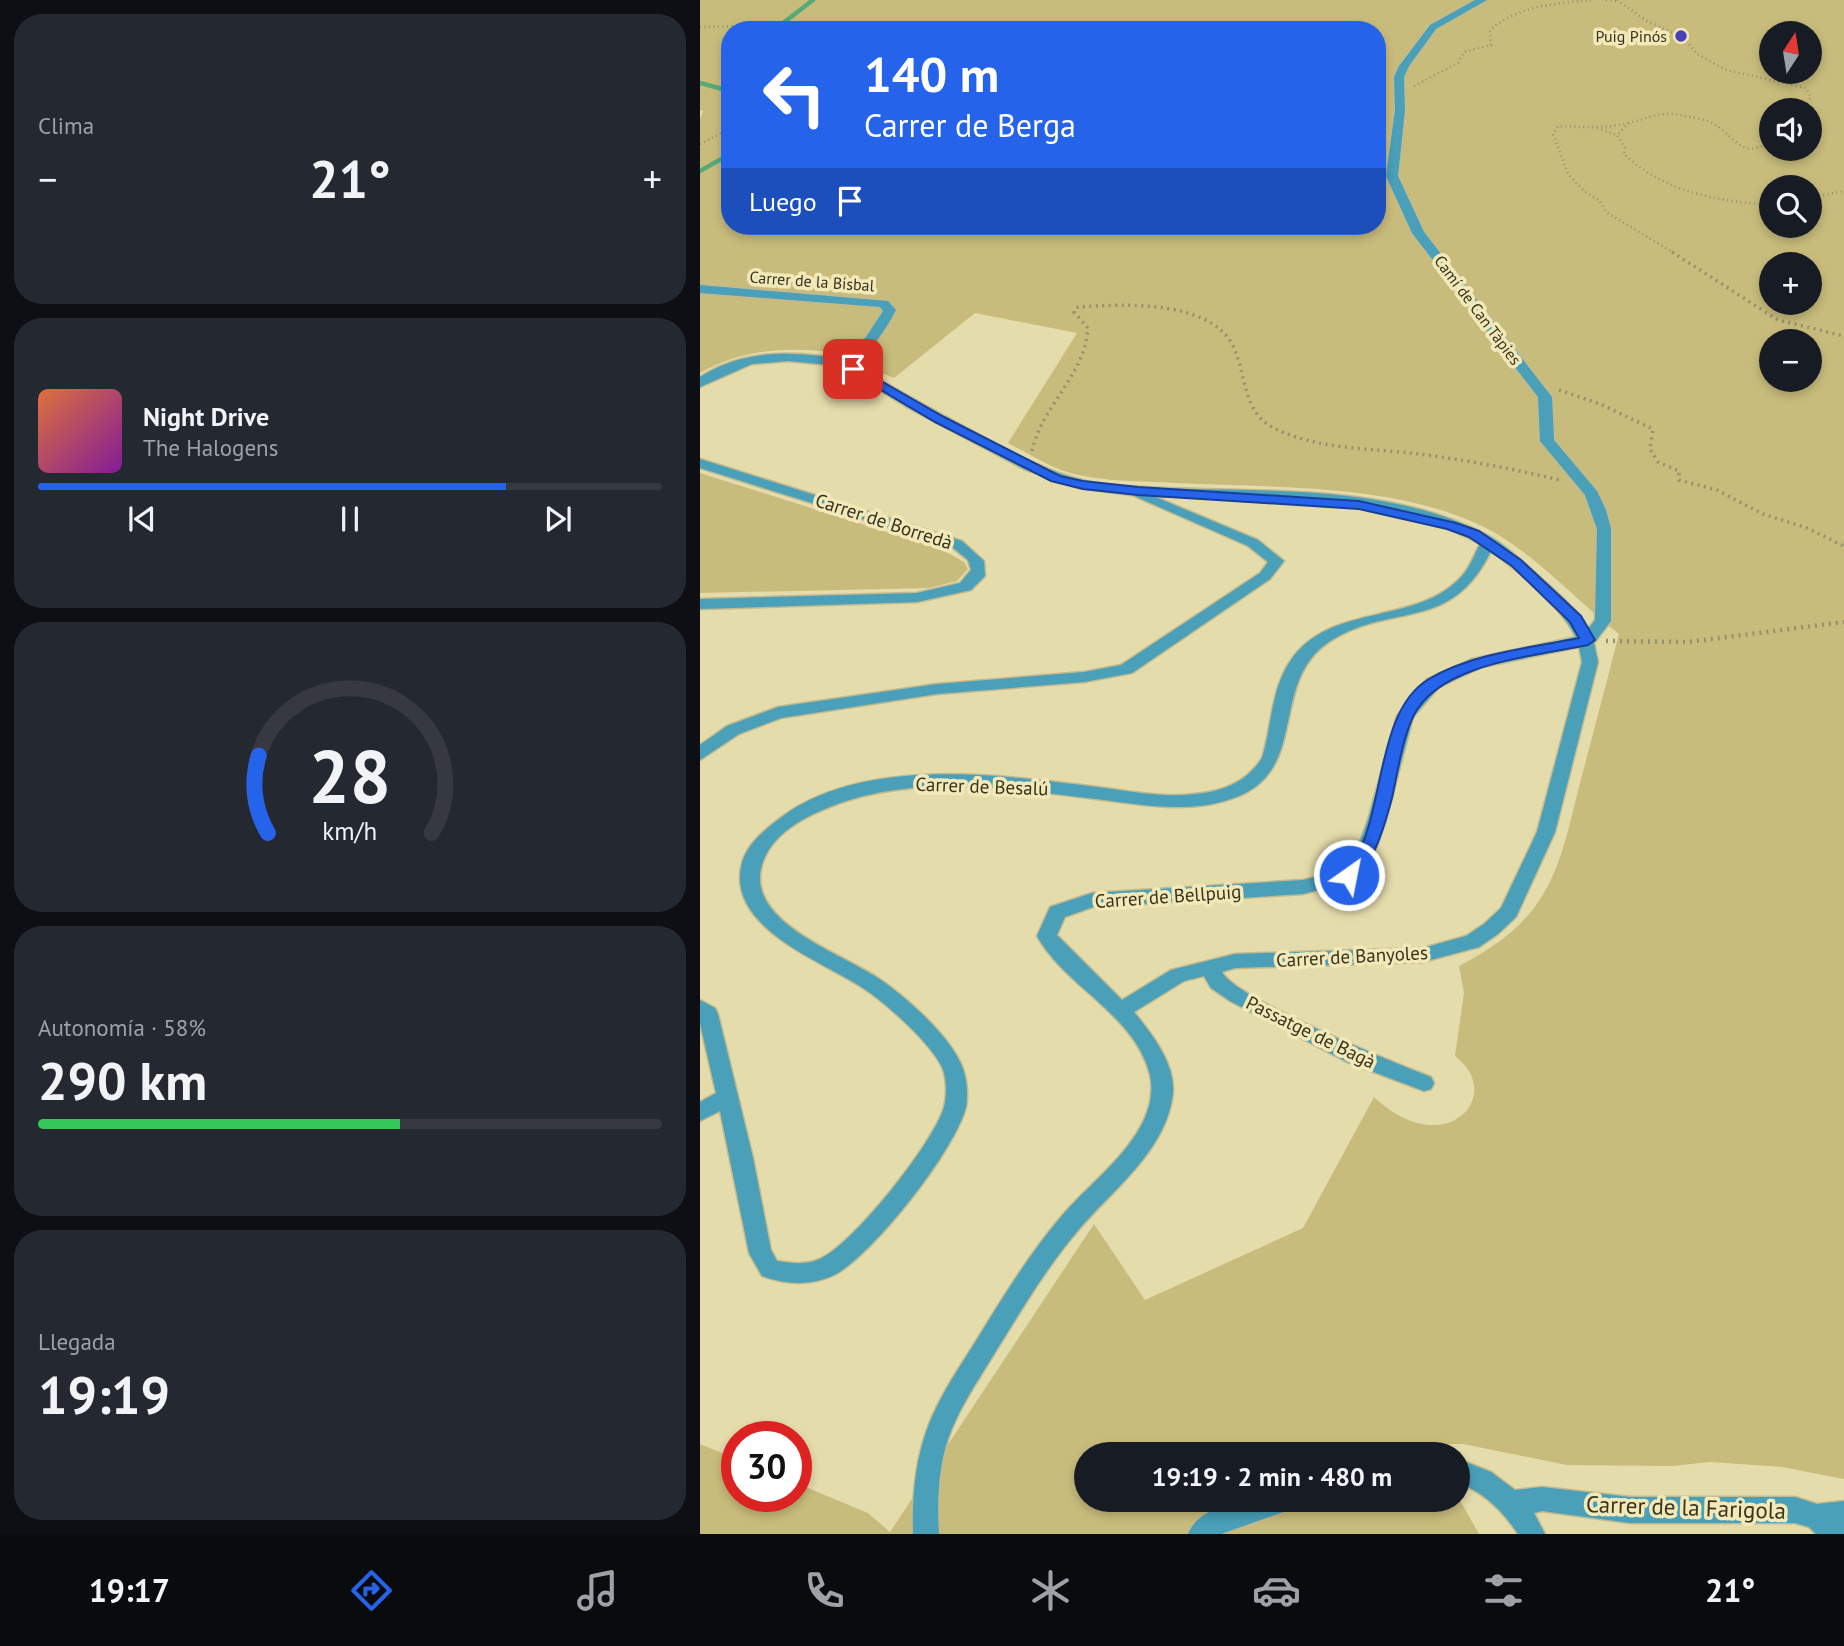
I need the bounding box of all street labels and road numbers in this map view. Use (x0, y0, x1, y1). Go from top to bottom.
street label: Camí de Can Tàpies (1430, 251, 1526, 369)
street label: Carrer de la Bisbal (749, 267, 875, 295)
street label: Carrer de Borredà (813, 488, 955, 554)
street label: Carrer de Besalú (915, 772, 1049, 800)
street label: Carrer de Bellpuig (1094, 879, 1242, 913)
street label: Carrer de Banyoles (1275, 940, 1429, 972)
street label: Passatge de Bagà (1242, 990, 1380, 1074)
street label: Carrer de la Farigola (1586, 1489, 1786, 1525)

